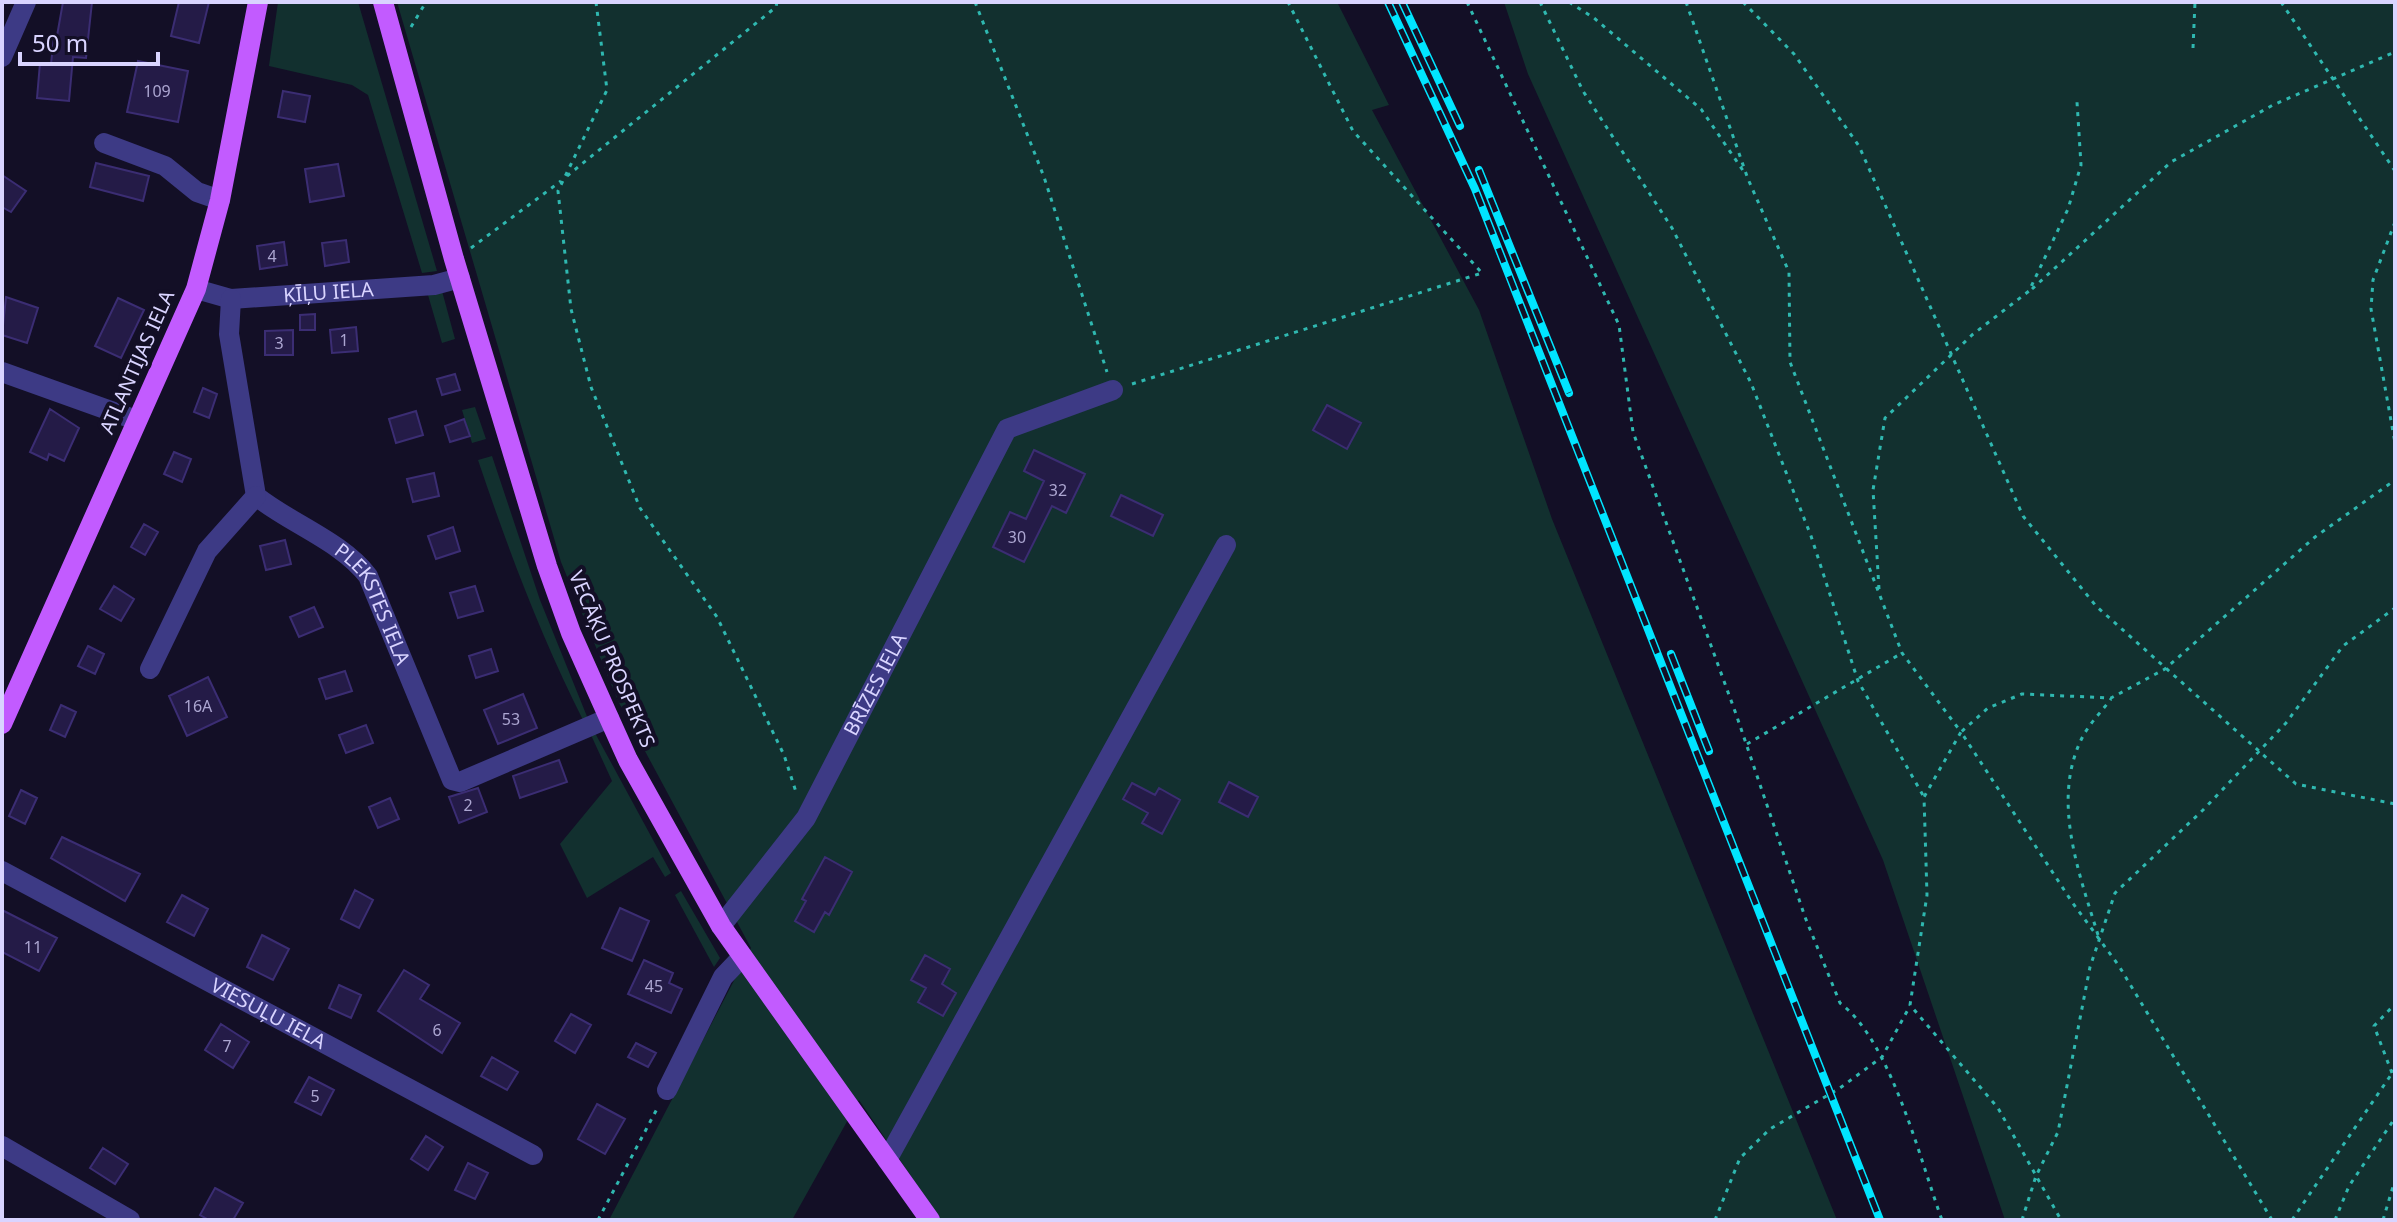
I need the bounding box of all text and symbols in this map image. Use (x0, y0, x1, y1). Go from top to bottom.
scale bar (20, 16, 158, 66)
text: 50 m (32, 26, 88, 59)
house number: 109 (143, 80, 171, 102)
house number: 4 (267, 245, 277, 267)
street label: ĶĪĻU IELA (282, 275, 375, 308)
street label: ATLANTIJAS IELA (93, 286, 180, 438)
house number: 1 (339, 329, 349, 351)
house number: 3 (274, 332, 284, 354)
house number: 32 (1049, 479, 1067, 501)
house number: 30 (1008, 526, 1026, 548)
street label: PLEKSTES IELA (330, 536, 417, 669)
street label: VECĀĶU PROSPEKTS (563, 566, 662, 751)
street label: BRĪZES IELA (837, 628, 913, 740)
house number: 16A (184, 695, 213, 717)
house number: 53 (502, 708, 520, 730)
house number: 2 (463, 794, 473, 816)
house number: 11 (24, 936, 42, 958)
street label: VIESUĻU IELA (206, 971, 331, 1055)
house number: 45 (645, 975, 663, 997)
house number: 6 (432, 1019, 442, 1041)
house number: 7 (222, 1035, 232, 1057)
house number: 5 (310, 1085, 320, 1107)

